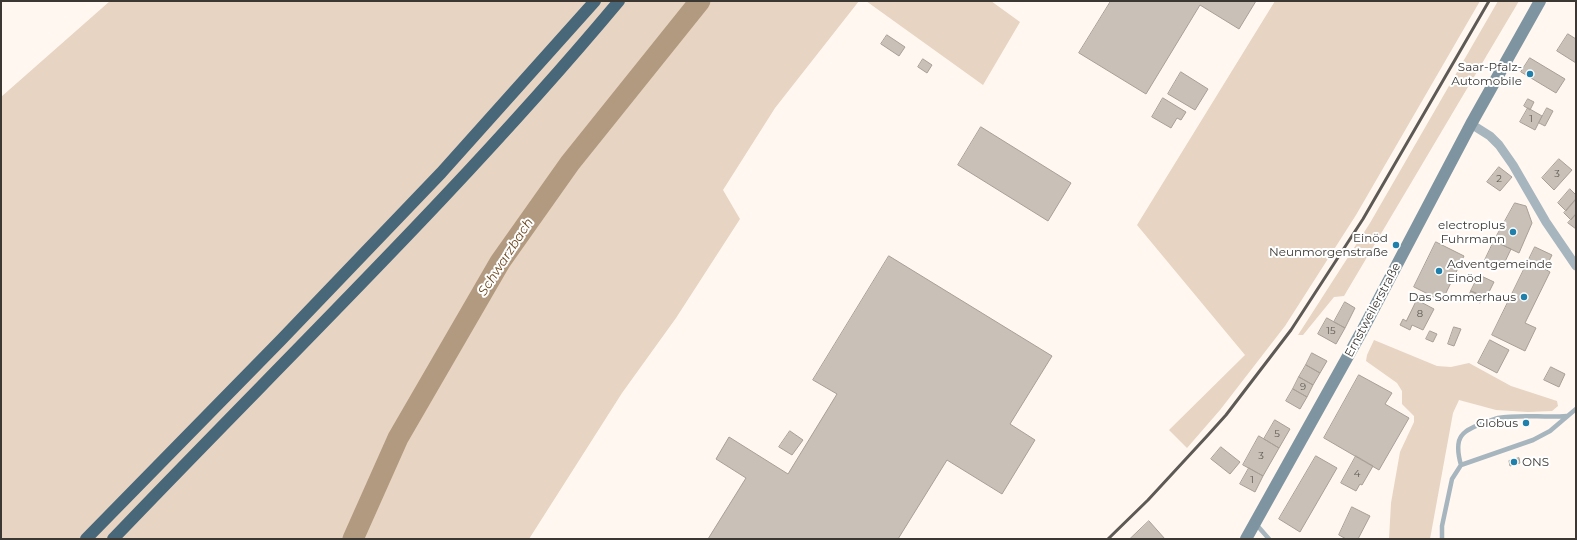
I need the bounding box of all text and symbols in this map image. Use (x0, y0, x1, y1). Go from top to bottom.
place label: Saar-Pfalz- Automobile (1451, 60, 1522, 88)
marker: Saar-Pfalz- Automobile (1525, 69, 1535, 79)
house number: 1 (1529, 113, 1533, 125)
house number: 3 (1554, 168, 1560, 180)
house number: 2 (1496, 173, 1502, 185)
water label: Schwarzbach (475, 215, 537, 299)
place label: electroplus Fuhrmann (1438, 218, 1505, 246)
marker: electroplus Fuhrmann (1508, 227, 1518, 237)
place label: Einöd Neunmorgenstraße (1269, 231, 1388, 259)
marker: Einöd Neunmorgenstraße (1391, 240, 1401, 250)
place label: Adventgemeinde Einöd (1447, 257, 1552, 285)
street label: Ernstweilerstraße (1342, 260, 1404, 360)
marker: Adventgemeinde Einöd (1434, 266, 1444, 276)
place label: Das Sommerhaus (1409, 290, 1516, 304)
marker: Das Sommerhaus (1519, 292, 1529, 302)
house number: 8 (1417, 308, 1423, 320)
house number: 15 (1326, 325, 1336, 337)
house number: 9 (1300, 381, 1306, 393)
place label: Globus (1476, 416, 1518, 430)
marker: Globus (1521, 418, 1531, 428)
house number: 5 (1274, 428, 1280, 440)
house number: 3 (1258, 450, 1264, 462)
place label: ONS (1522, 455, 1549, 469)
marker: ONS (1509, 457, 1519, 467)
house number: 4 (1354, 468, 1360, 480)
house number: 1 (1250, 474, 1254, 486)

